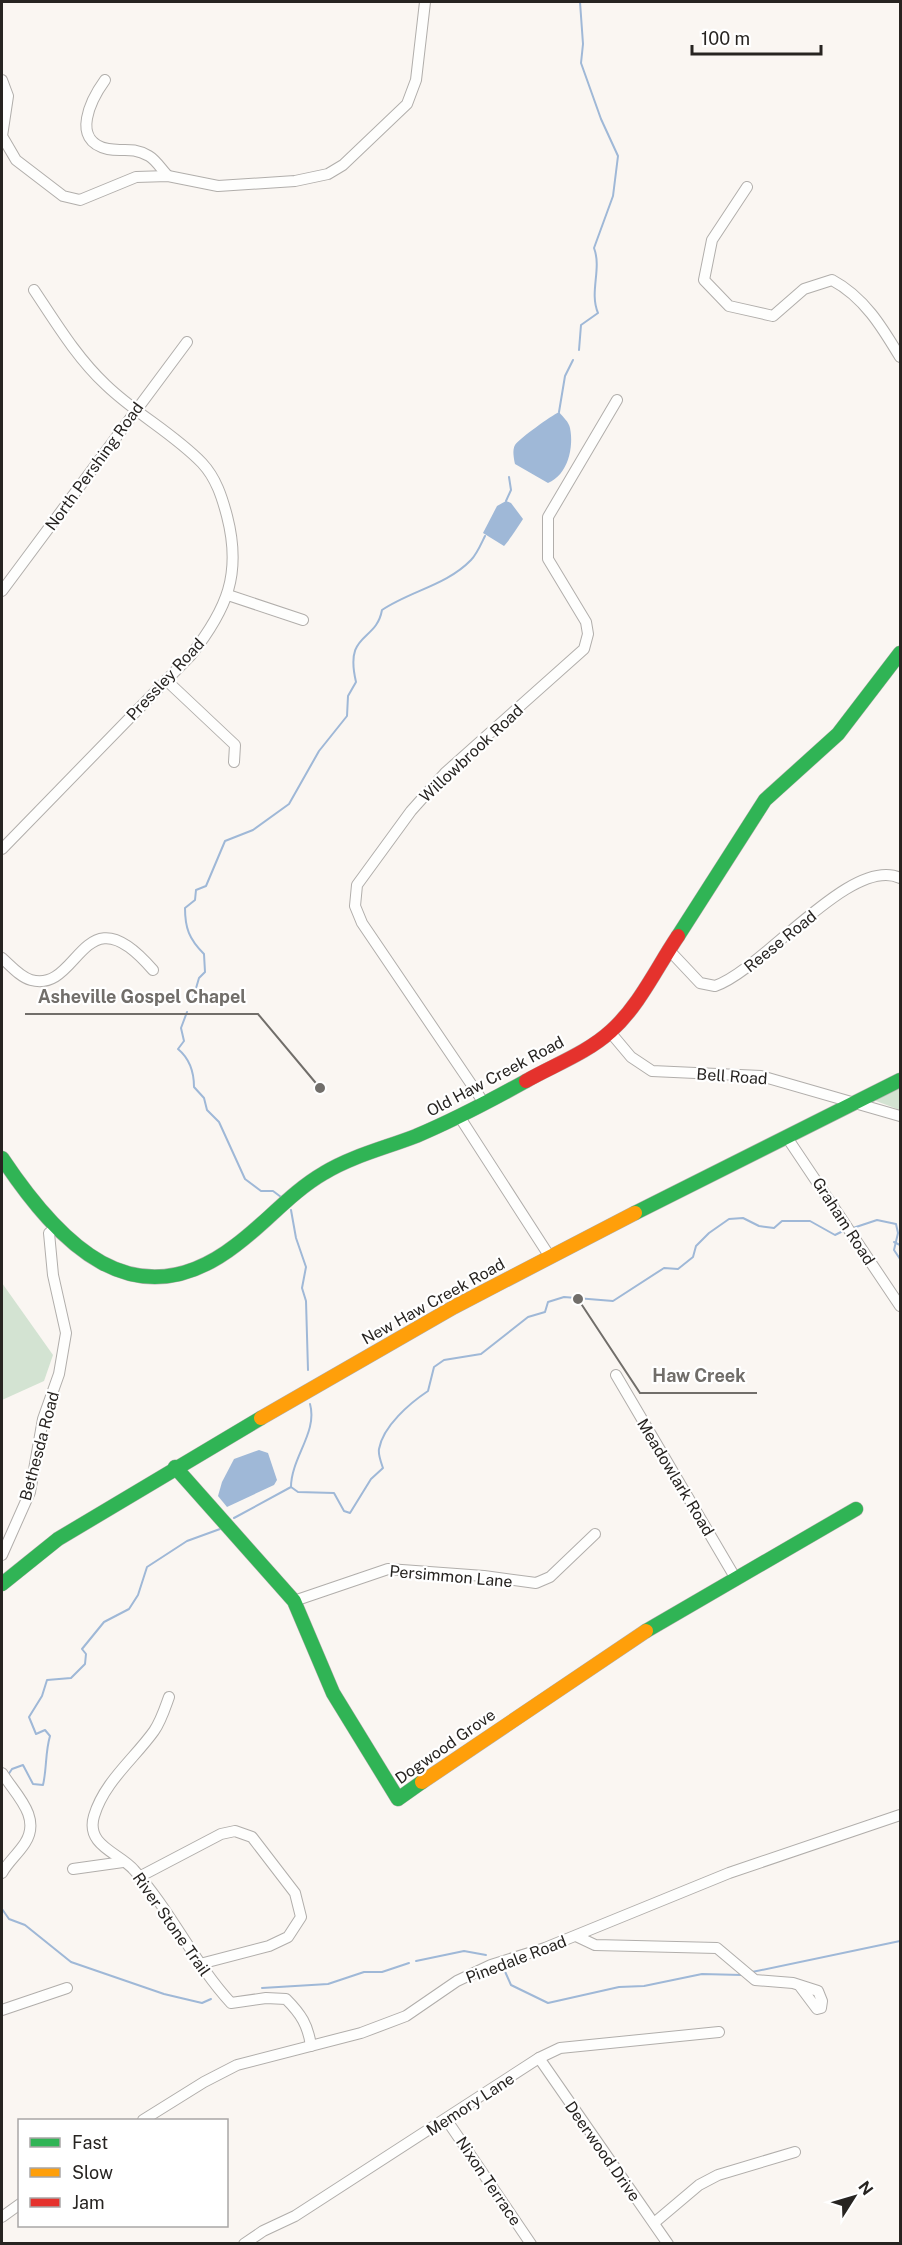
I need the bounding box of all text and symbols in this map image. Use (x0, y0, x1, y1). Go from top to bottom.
scale bar (692, 18, 821, 56)
text: 100 m (701, 28, 750, 49)
street label: North Pershing Road (41, 398, 147, 534)
street label: Pressley Road (123, 634, 208, 724)
street label: Willowbrook Road (416, 701, 527, 806)
street label: Reese Road (740, 906, 820, 976)
callout: Asheville Gospel Chapel (25, 978, 258, 1014)
text: Asheville Gospel Chapel (38, 986, 246, 1007)
street label: Old Haw Creek Road (423, 1032, 567, 1121)
street label: Bell Road (696, 1065, 768, 1088)
street label: Graham Road (808, 1174, 879, 1268)
street label: New Haw Creek Road (359, 1254, 508, 1349)
callout: Haw Creek (640, 1357, 757, 1393)
text: Haw Creek (652, 1365, 746, 1386)
street label: Bethesda Road (16, 1389, 63, 1503)
street label: Meadowlark Road (633, 1415, 718, 1539)
street label: Persimmon Lane (389, 1562, 513, 1591)
street label: Dogwood Grove (392, 1705, 499, 1788)
street label: River Stone Trail (129, 1869, 214, 1980)
street label: Pinedale Road (463, 1932, 569, 1987)
street label: Memory Lane (423, 2069, 518, 2140)
street label: Deerwood Drive (561, 2098, 644, 2205)
legend (18, 2119, 228, 2227)
text: Fast (72, 2132, 108, 2153)
street label: Nixon Terrace (452, 2133, 525, 2229)
text: Slow (72, 2162, 113, 2183)
north arrow (824, 2167, 884, 2227)
text: N (854, 2178, 877, 2199)
text: Jam (72, 2192, 105, 2213)

